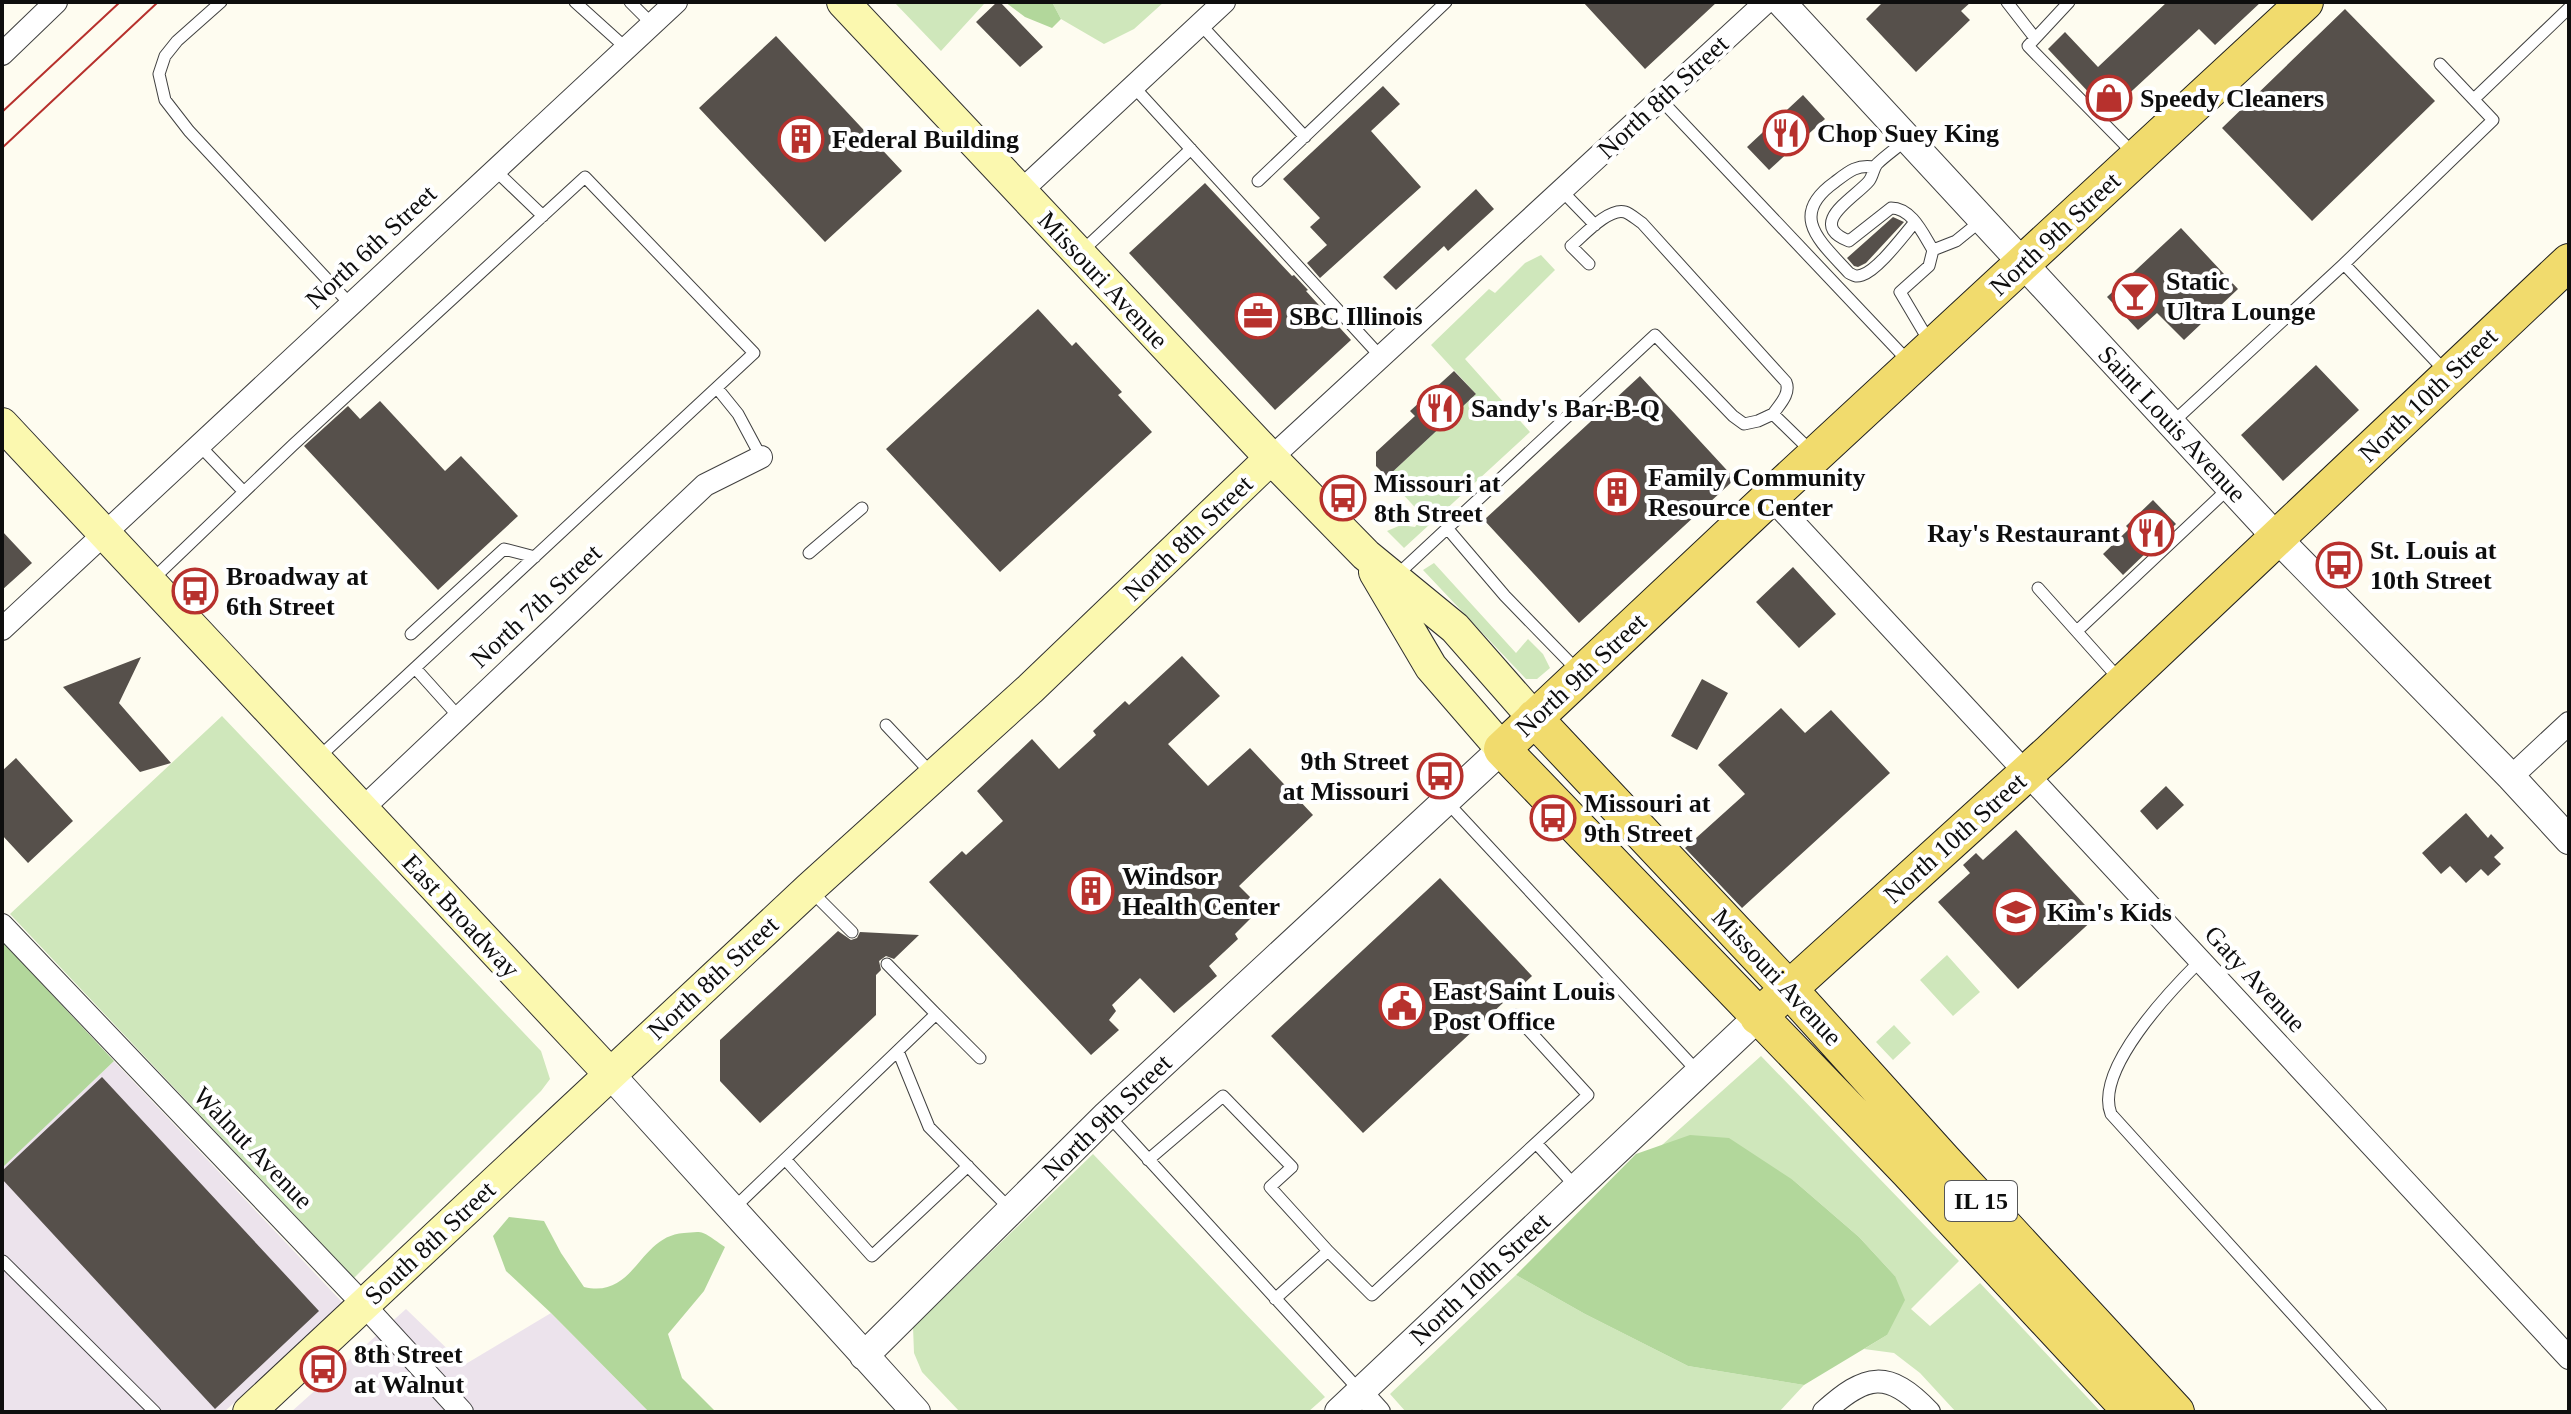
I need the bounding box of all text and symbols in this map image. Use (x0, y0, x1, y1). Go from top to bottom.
street label: North 8th Street (1592, 29, 1735, 165)
shop icon: Speedy Cleaners (2085, 74, 2133, 122)
place label: Speedy Cleaners (2140, 84, 2324, 113)
restaurant icon: Chop Suey King (1762, 109, 1810, 157)
building icon: Federal Building (777, 115, 825, 163)
place label: Chop Suey King (1817, 119, 1999, 148)
place label: Federal Building (832, 125, 1019, 154)
street label: North 9th Street (1984, 166, 2127, 302)
street label: North 6th Street (300, 179, 443, 315)
street label: Missouri Avenue (1032, 206, 1174, 354)
place label: Static Ultra Lounge (2166, 267, 2316, 326)
bar icon: Static Ultra Lounge (2111, 272, 2159, 320)
office icon: SBC Illinois (1234, 292, 1282, 340)
place label: SBC Illinois (1289, 302, 1423, 331)
street label: North 10th Street (2353, 321, 2504, 468)
street label: Saint Louis Avenue (2092, 340, 2252, 508)
restaurant icon: Sandy's Bar-B-Q (1416, 384, 1464, 432)
place label: Sandy's Bar-B-Q (1471, 394, 1660, 423)
place label: Family Community Resource Center (1648, 463, 1865, 522)
building icon: Family Community Resource Center (1593, 468, 1641, 516)
street label: North 8th Street (1118, 469, 1259, 607)
place label: Missouri at 8th Street (1374, 469, 1501, 528)
bus stop icon: Missouri at 8th Street (1319, 474, 1367, 522)
restaurant icon: Ray's Restaurant (2127, 509, 2175, 557)
place label: Ray's Restaurant (1927, 519, 2120, 548)
place label: St. Louis at 10th Street (2370, 536, 2497, 595)
street label: North 7th Street (465, 538, 608, 674)
bus stop icon: St. Louis at 10th Street (2315, 541, 2363, 589)
place label: Broadway at 6th Street (226, 562, 368, 621)
bus stop icon: Broadway at 6th Street (171, 567, 219, 615)
street label: North 9th Street (1510, 607, 1653, 743)
place label: 9th Street at Missouri (1283, 747, 1409, 806)
bus stop icon: 9th Street at Missouri (1416, 752, 1464, 800)
street label: North 10th Street (1878, 766, 2032, 909)
place label: Missouri at 9th Street (1584, 789, 1711, 848)
bus stop icon: Missouri at 9th Street (1529, 794, 1577, 842)
street label: East Broadway (396, 848, 526, 984)
place label: Windsor Health Center (1122, 862, 1280, 921)
building icon: Windsor Health Center (1067, 867, 1115, 915)
school or university icon: Kim's Kids (1992, 888, 2040, 936)
place label: Kim's Kids (2047, 898, 2172, 927)
street label: Missouri Avenue (1706, 903, 1848, 1051)
street label: North 8th Street (642, 910, 785, 1046)
street label: Gaty Avenue (2199, 920, 2311, 1038)
place label: East Saint Louis Post Office (1433, 977, 1615, 1036)
public building icon: East Saint Louis Post Office (1378, 982, 1426, 1030)
street label: North 9th Street (1037, 1048, 1178, 1186)
street label: Walnut Avenue (188, 1081, 318, 1215)
street label: South 8th Street (359, 1175, 502, 1311)
road number: IL 15 (1945, 1181, 2017, 1221)
street label: North 10th Street (1404, 1206, 1556, 1351)
place label: 8th Street at Walnut (354, 1340, 464, 1399)
bus stop icon: 8th Street at Walnut (299, 1345, 347, 1393)

